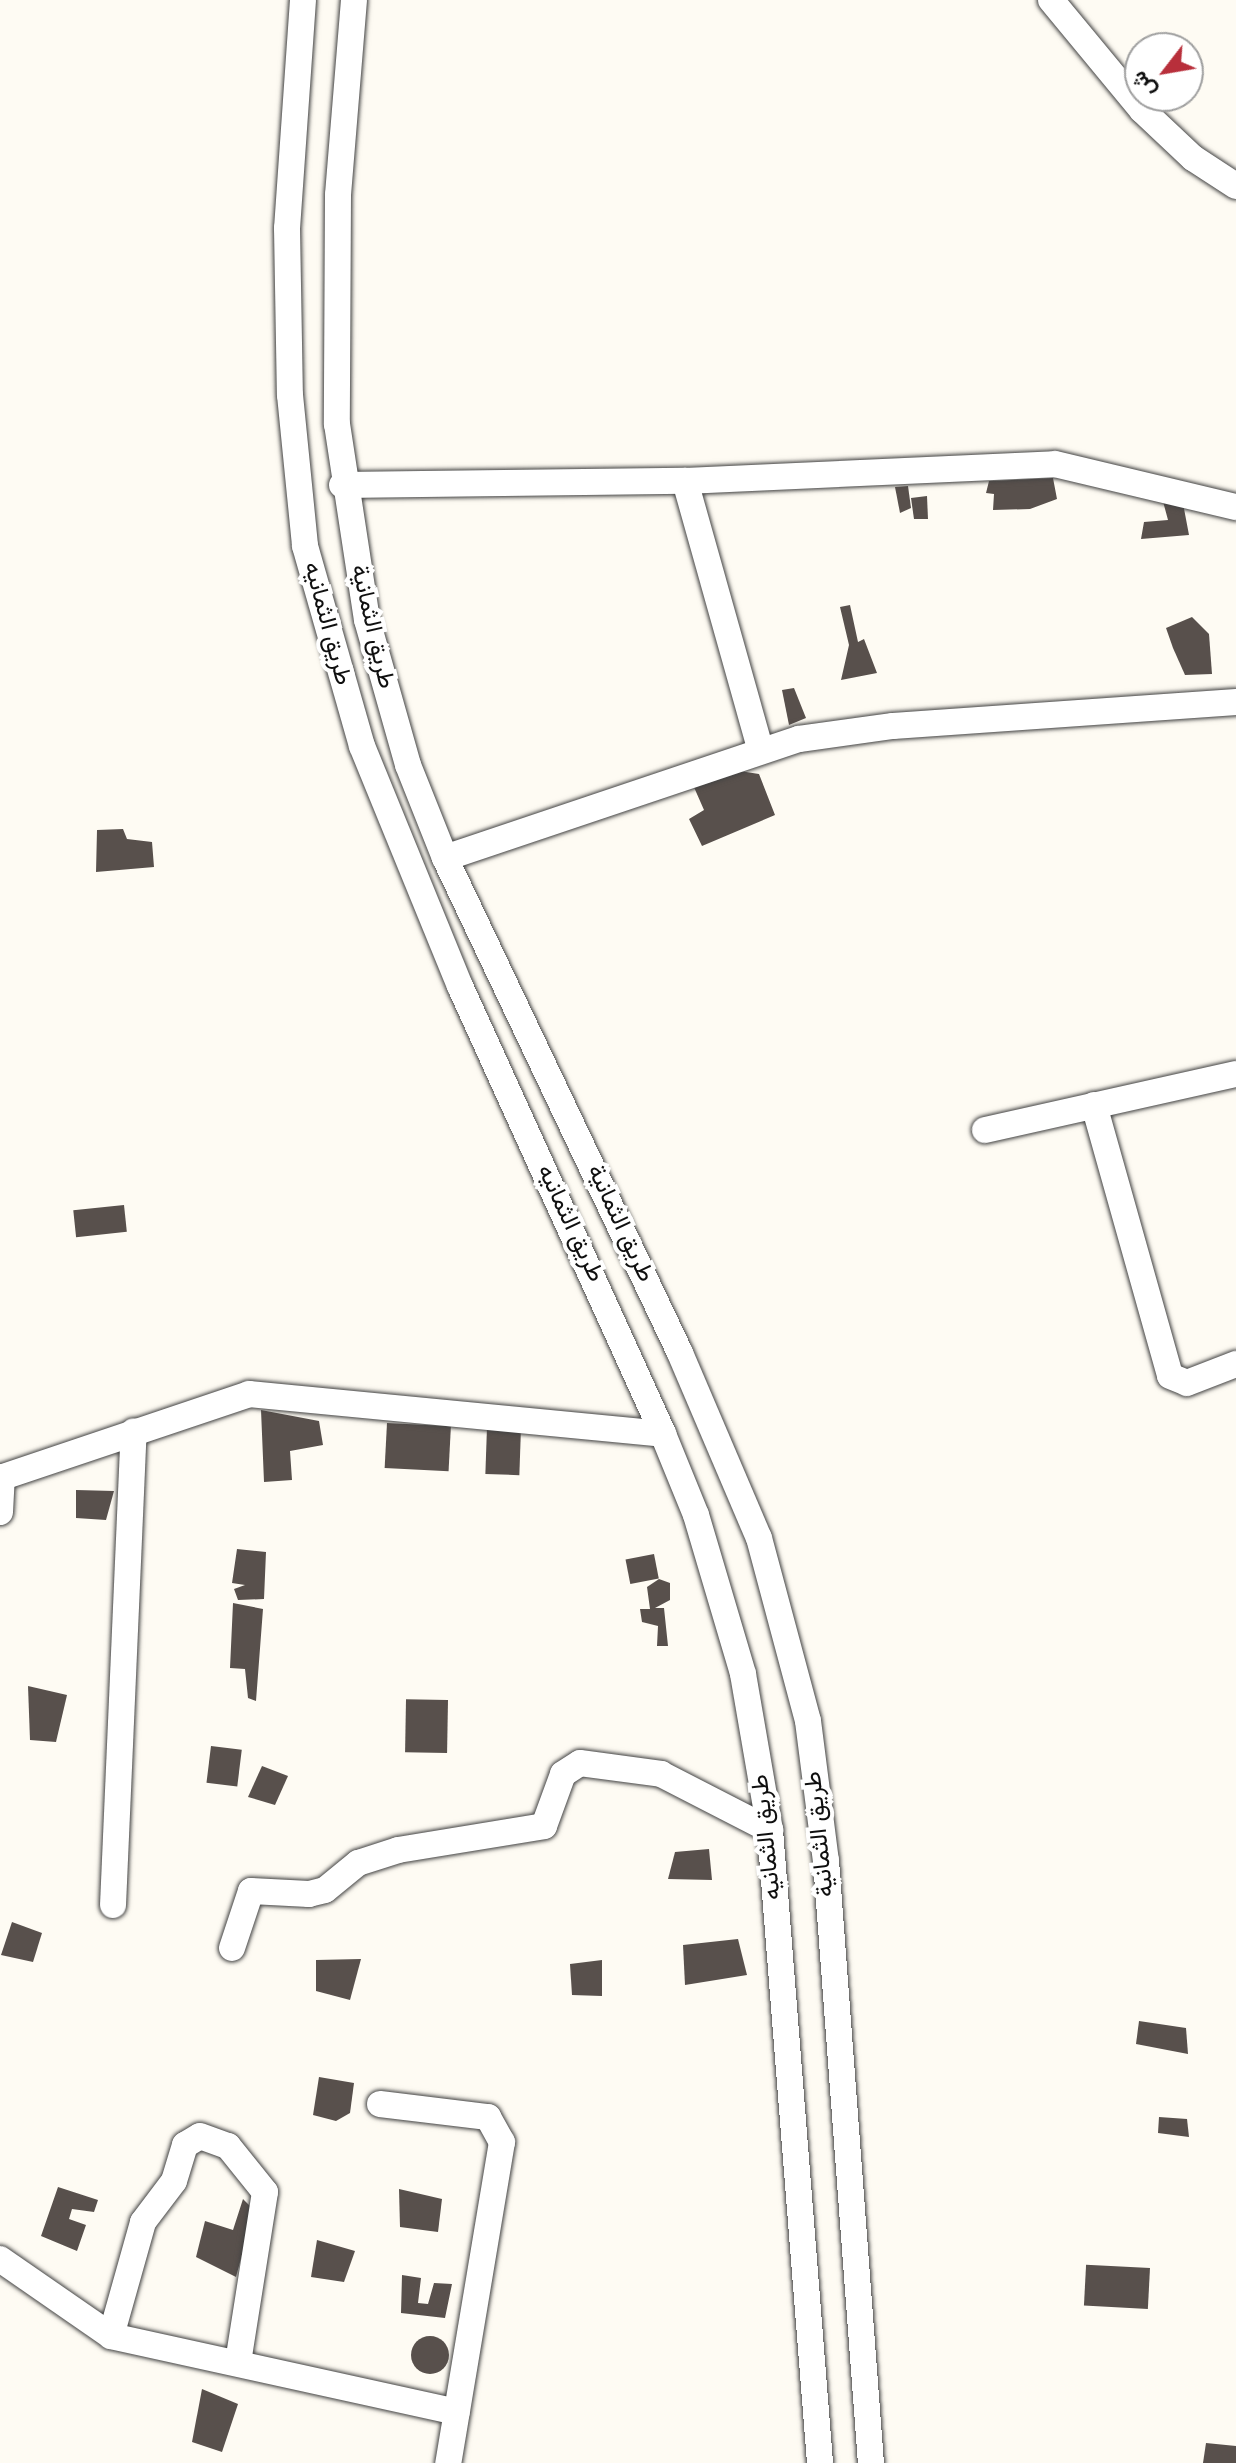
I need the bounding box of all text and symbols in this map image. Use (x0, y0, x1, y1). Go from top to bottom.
north arrow (1124, 32, 1204, 112)
text: ش (1123, 63, 1167, 104)
street label: طريق الثمانيه (296, 559, 356, 689)
street label: طريق الثمانية (343, 562, 399, 692)
street label: طريق الثمانيه (529, 1161, 609, 1287)
street label: طريق الثمانية (579, 1161, 659, 1287)
street label: طريق الثمانية (800, 1770, 842, 1898)
street label: طريق الثمانيه (747, 1773, 789, 1901)

